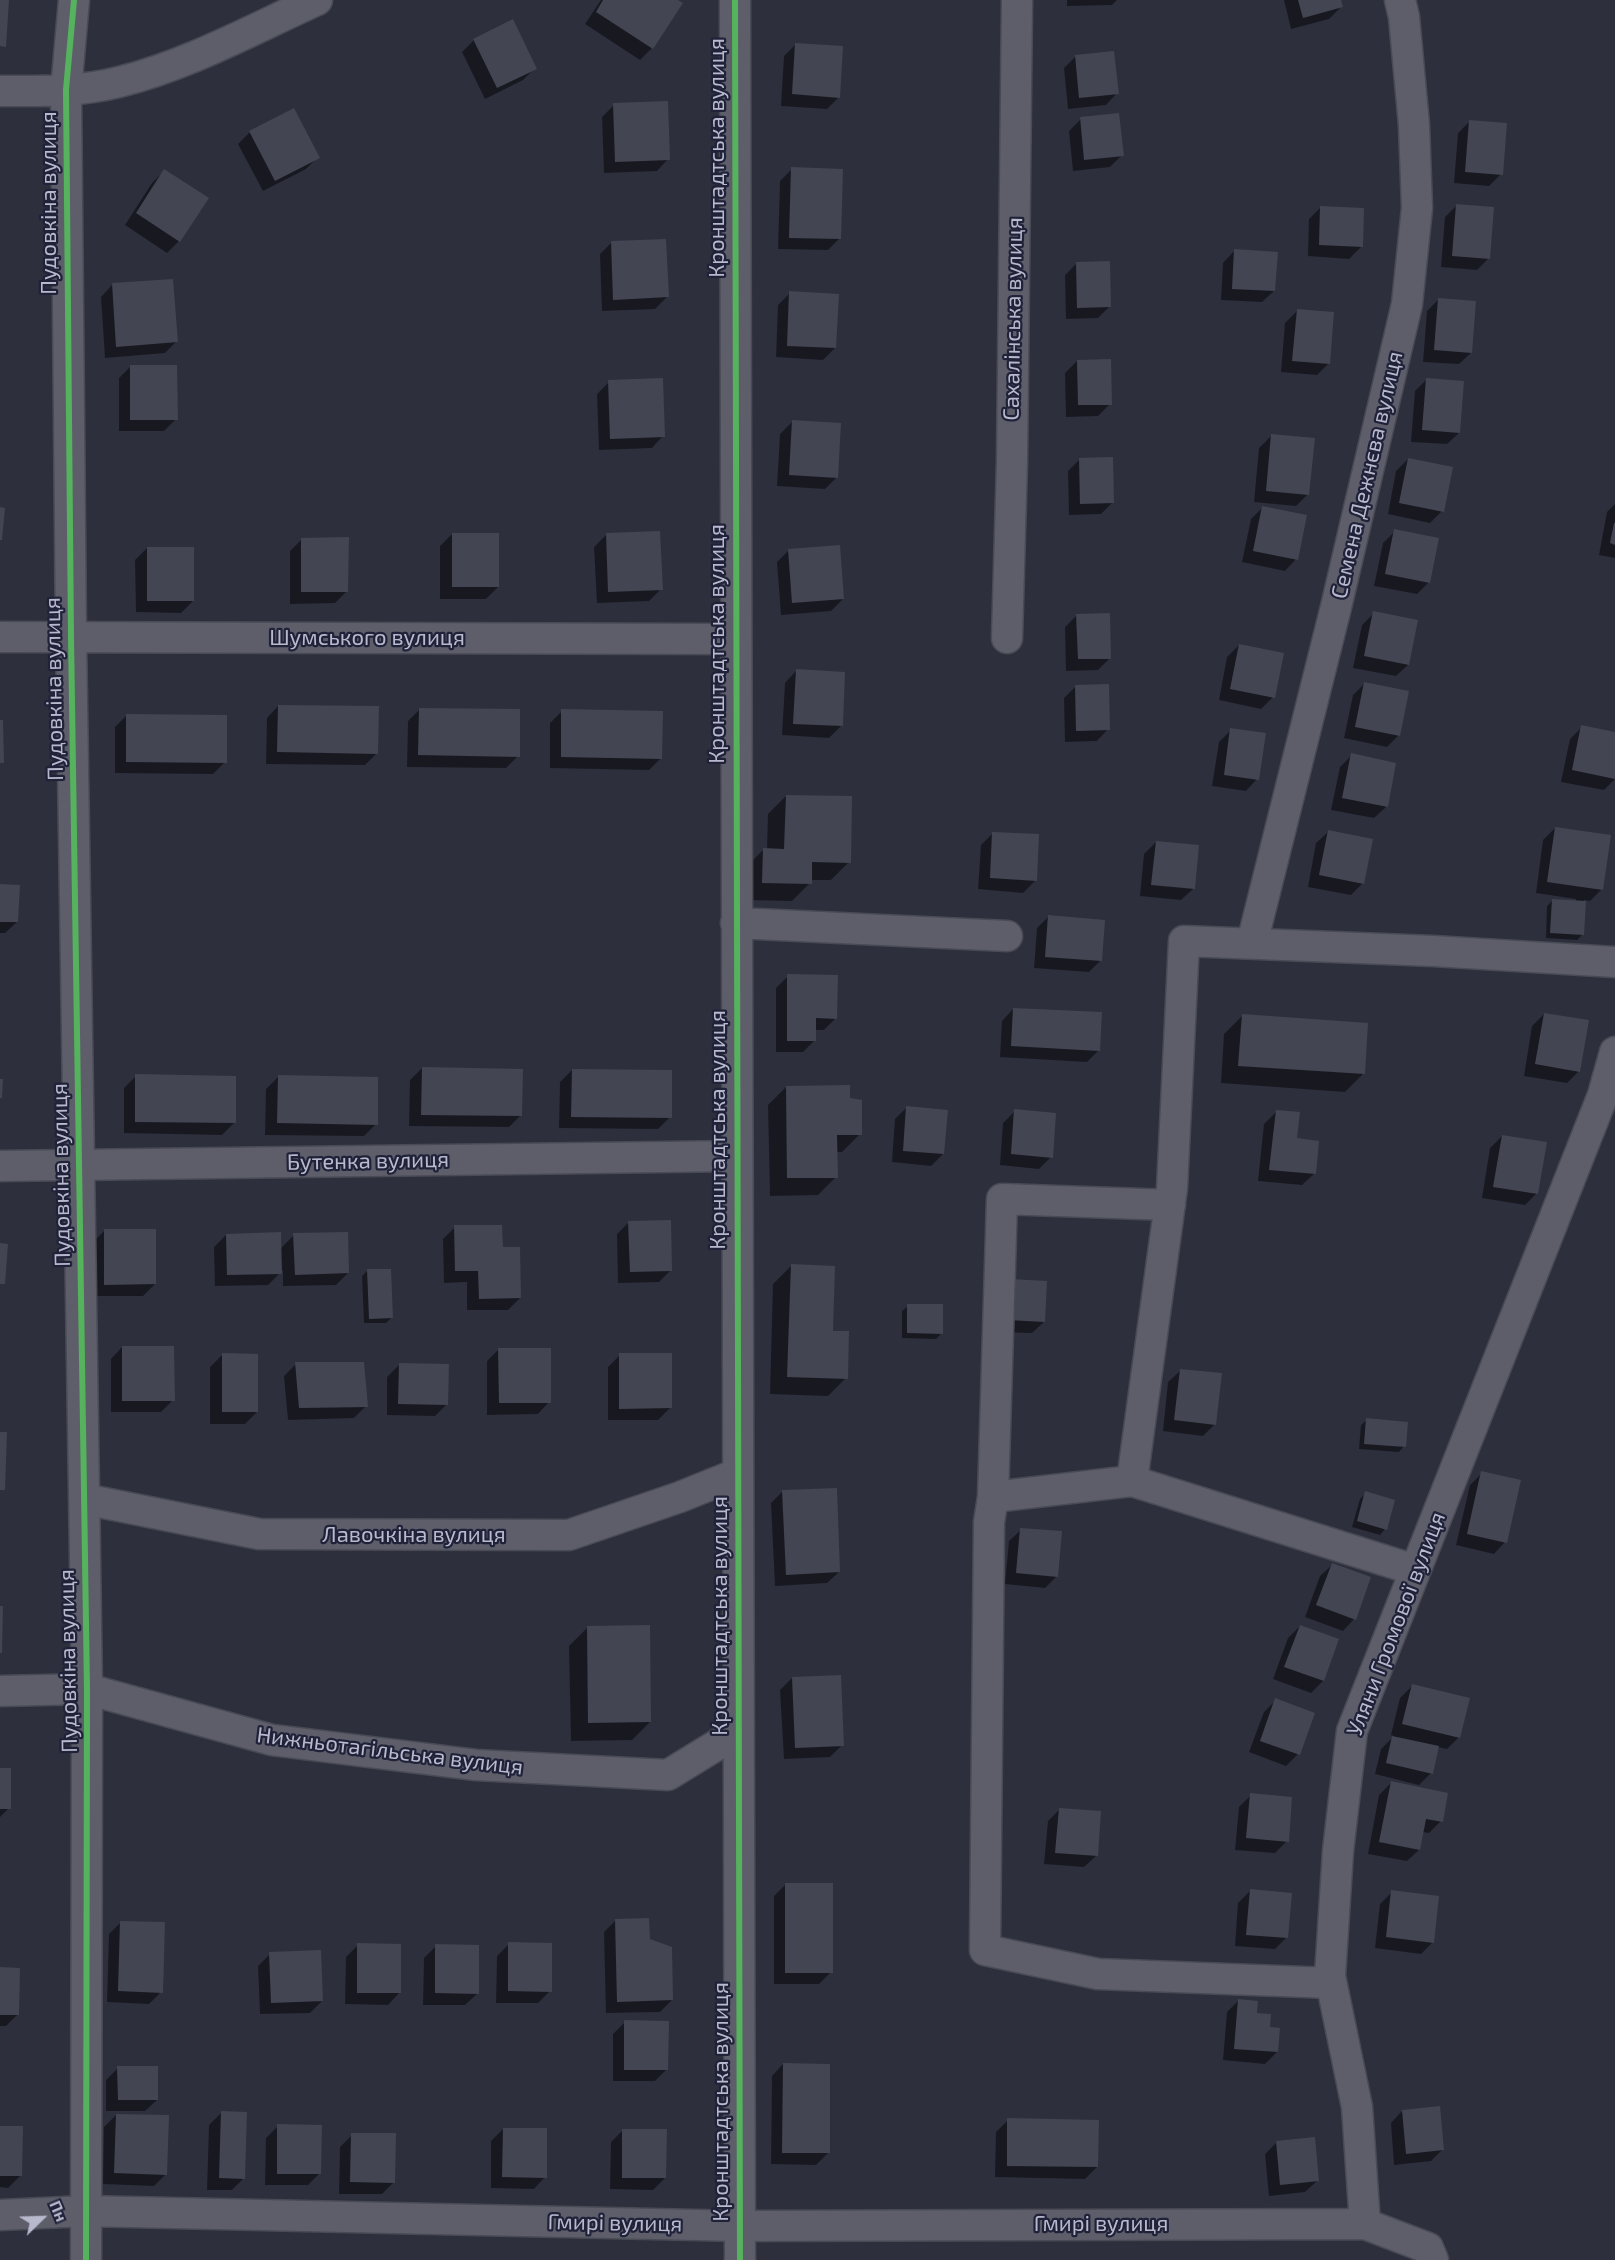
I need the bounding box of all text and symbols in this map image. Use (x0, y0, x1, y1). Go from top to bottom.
street label: Кронштадтська вулиця (704, 38, 730, 278)
street label: Пудовкіна вулиця (36, 111, 62, 295)
street label: Сахалінська вулиця (998, 217, 1028, 421)
street label: Семена Дежнєва вулиця (1326, 349, 1408, 601)
street label: Кронштадтська вулиця (704, 524, 730, 764)
street label: Пудовкіна вулиця (39, 597, 69, 781)
street label: Шумського вулиця (269, 625, 465, 651)
street label: Кронштадтська вулиця (705, 1010, 731, 1250)
street label: Пудовкіна вулиця (46, 1083, 76, 1267)
street label: Бутенка вулиця (287, 1146, 449, 1176)
street label: Кронштадтська вулиця (707, 1496, 733, 1736)
street label: Уляни Громової вулиця (1341, 1508, 1451, 1740)
street label: Лавочкіна вулиця (322, 1522, 506, 1548)
street label: Пудовкіна вулиця (53, 1569, 83, 1753)
street label: Нижньотагільська вулиця (255, 1722, 525, 1780)
street label: Кронштадтська вулиця (708, 1982, 734, 2222)
north arrow (12, 2188, 72, 2248)
text: Пн (46, 2197, 72, 2224)
street label: Гмирі вулиця (547, 2209, 683, 2237)
street label: Гмирі вулиця (1034, 2211, 1168, 2237)

